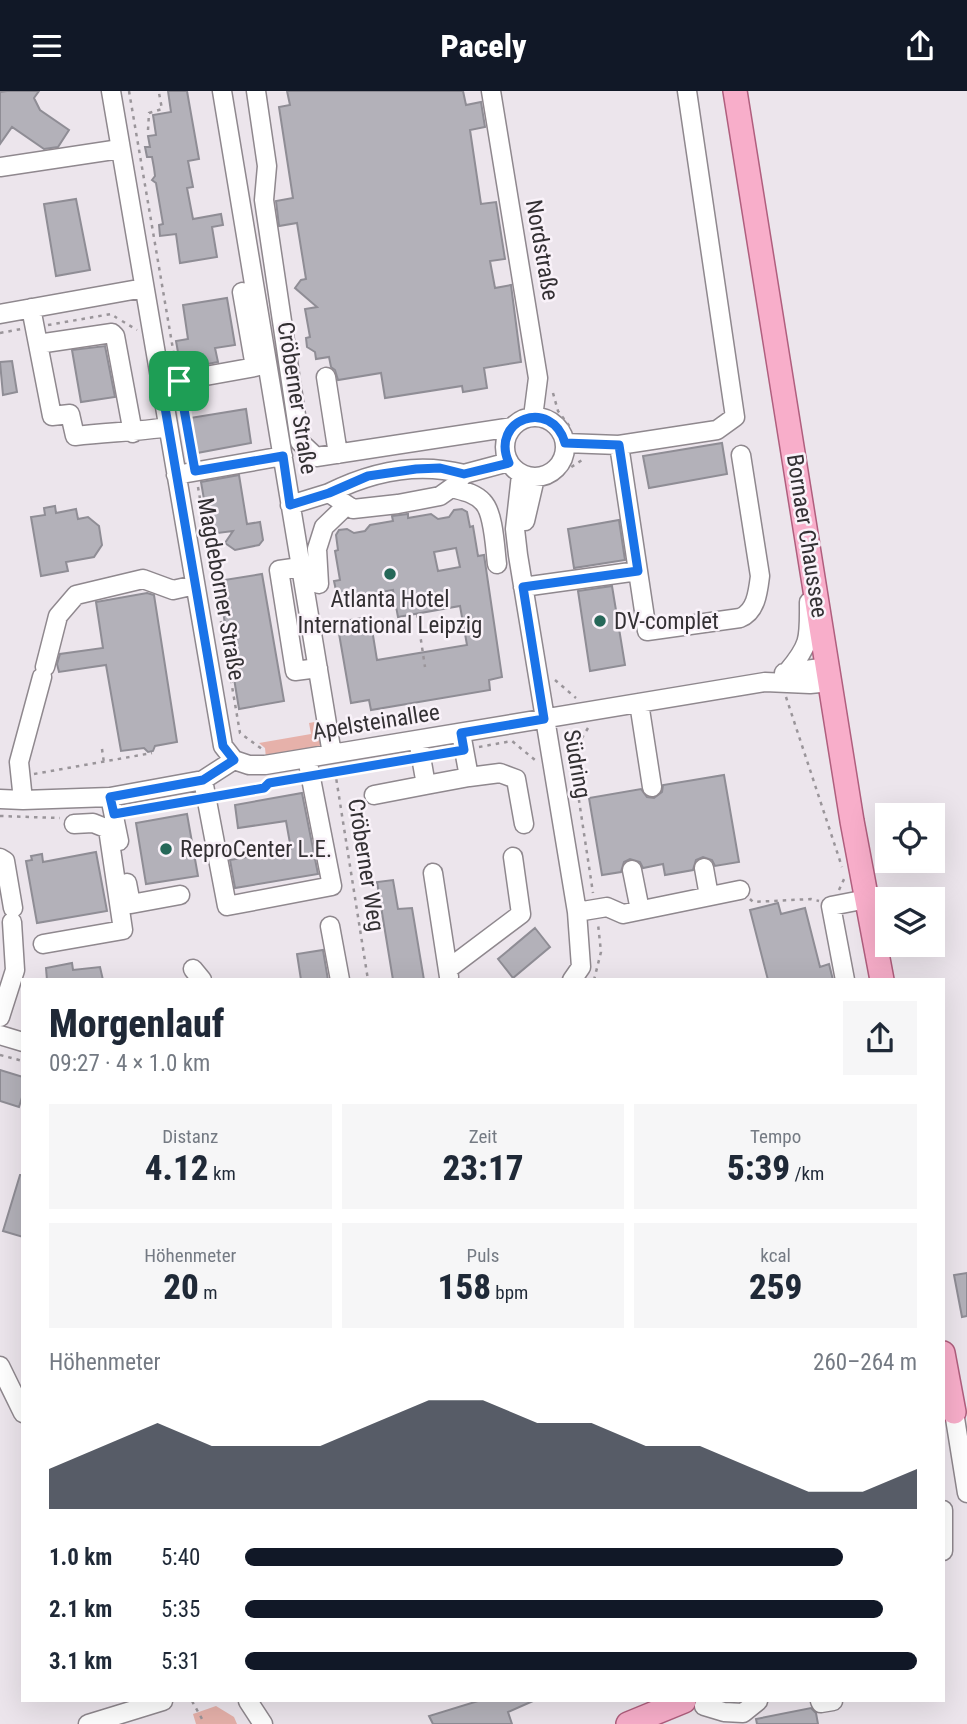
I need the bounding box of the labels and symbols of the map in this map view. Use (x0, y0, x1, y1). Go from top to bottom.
street label: Nordstraße (520, 198, 564, 302)
street label: Cröberner Straße (272, 320, 322, 476)
pin (149, 351, 209, 411)
street label: Bornaer Chaussee (781, 452, 833, 620)
street label: Magdeborner Straße (192, 495, 250, 683)
marker: Atlanta Hotel International Leipzig (382, 566, 398, 582)
place label: Atlanta Hotel International Leipzig (298, 586, 482, 639)
place label: DV-complet (614, 608, 719, 635)
marker: DV-complet (592, 613, 608, 629)
street label: Apelsteinallee (311, 699, 441, 745)
street label: Südring (558, 728, 596, 800)
street label: Cröberner Weg (342, 797, 390, 933)
place label: ReproCenter L.E. (180, 836, 332, 863)
marker: ReproCenter L.E. (158, 841, 174, 857)

